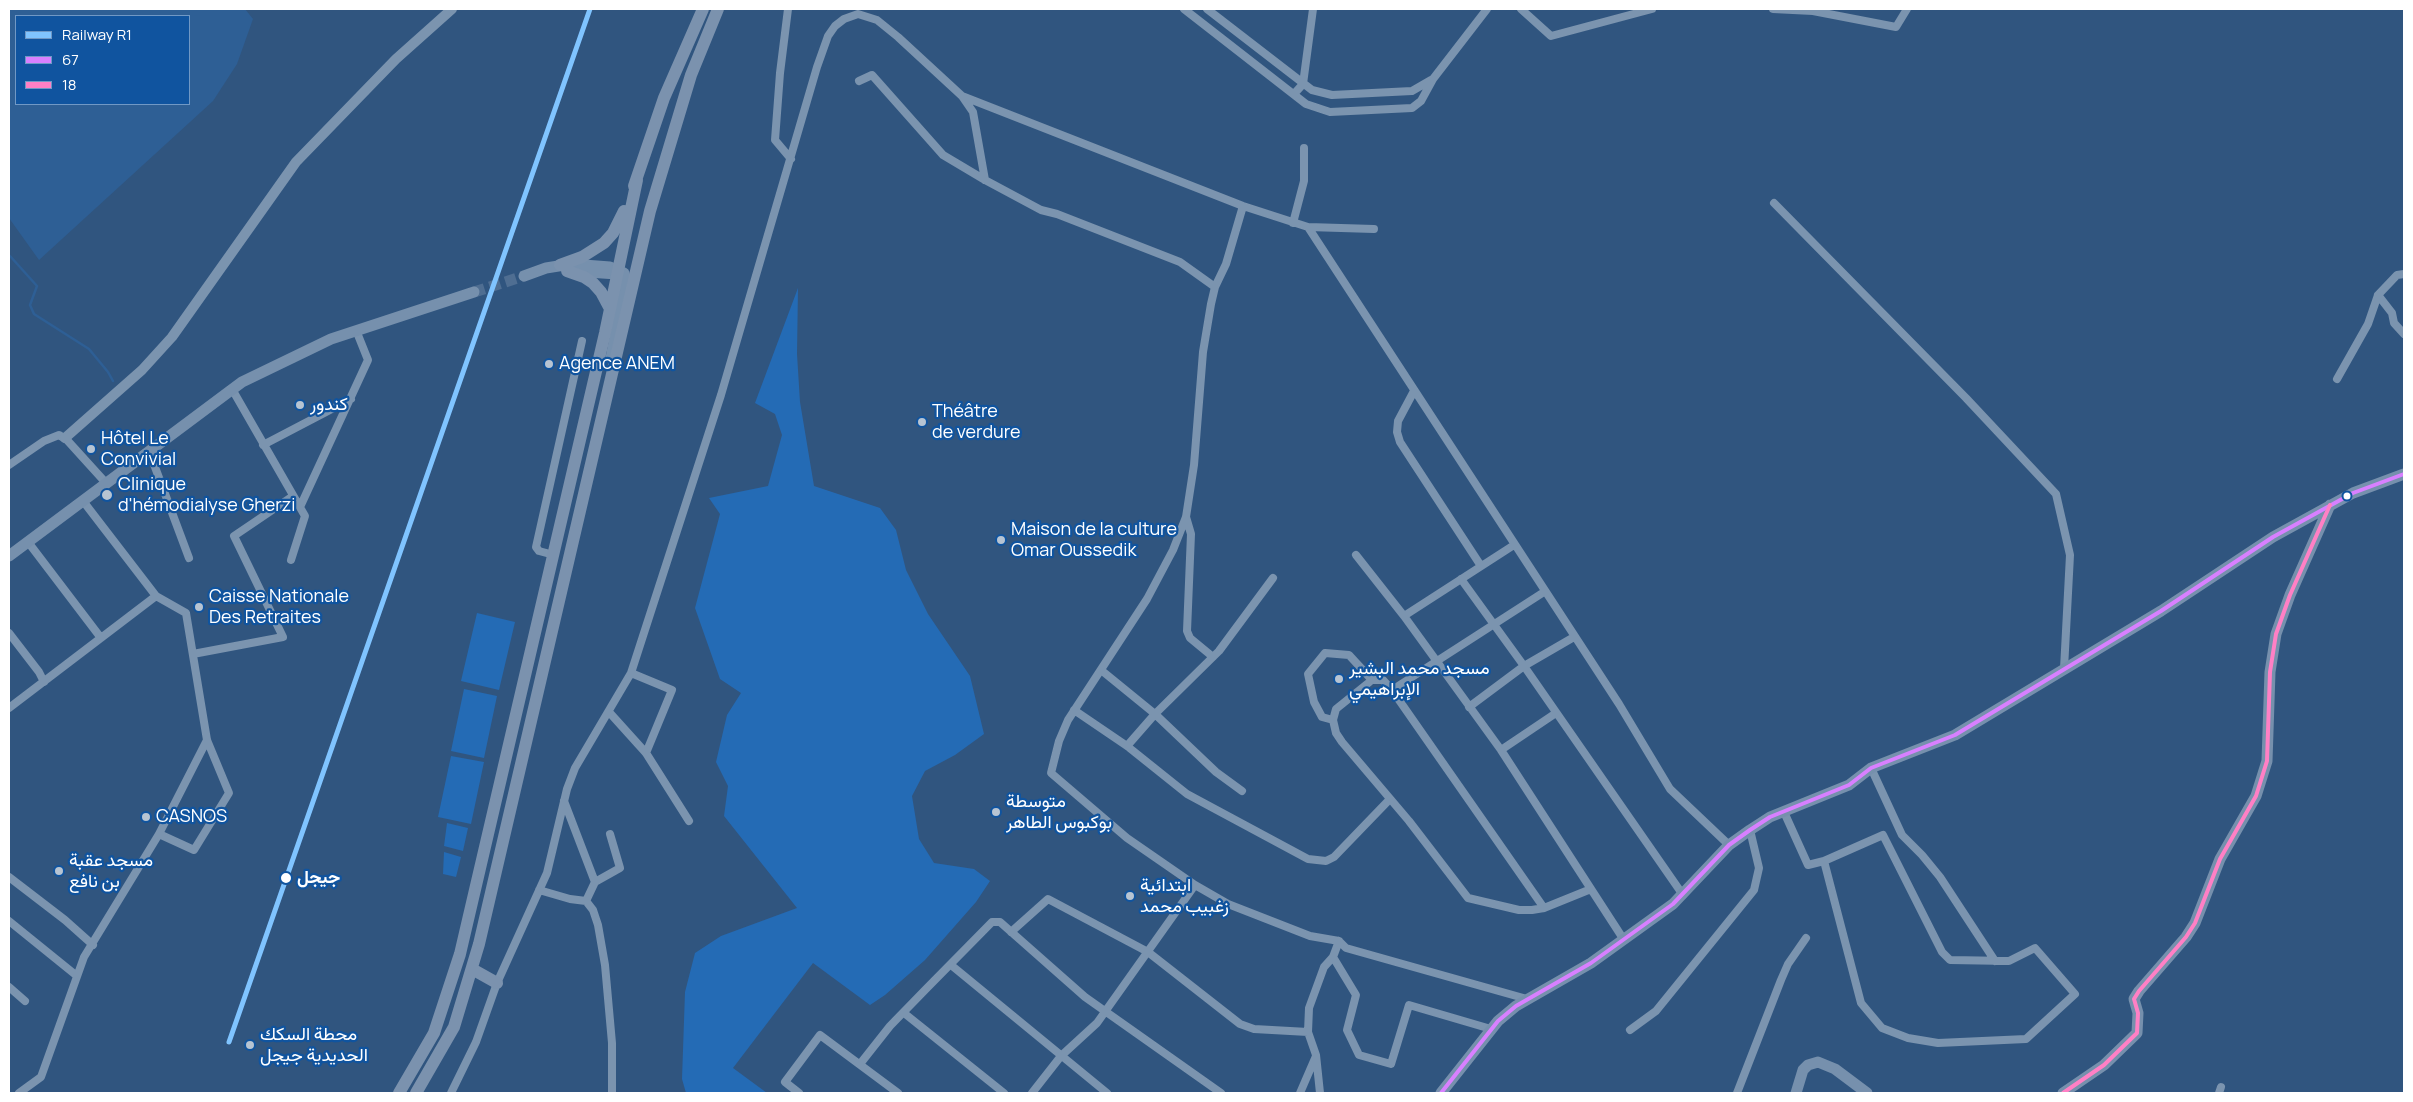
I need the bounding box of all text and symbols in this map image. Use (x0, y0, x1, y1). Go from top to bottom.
legend (15, 15, 190, 105)
text: Railway R1 (62, 24, 132, 45)
text: 67 (62, 49, 79, 70)
text: 18 (62, 74, 77, 95)
place label: Agence ANEM (559, 353, 675, 375)
marker: Agence ANEM (543, 358, 555, 370)
place label: كندور (310, 394, 348, 416)
marker: كندور (294, 399, 306, 411)
place label: Théâtre de verdure (932, 401, 1021, 444)
marker: Théâtre de verdure (916, 416, 928, 428)
place label: Hôtel Le Convivial (101, 428, 176, 470)
marker: Hôtel Le Convivial (85, 443, 97, 455)
place label: Clinique d'hémodialyse Gherzi (118, 474, 296, 516)
marker: Clinique d'hémodialyse Gherzi (100, 488, 114, 502)
unlabelled marker (2342, 491, 2352, 501)
place label: Maison de la culture Omar Oussedik (1011, 519, 1177, 562)
marker: Maison de la culture Omar Oussedik (995, 534, 1007, 546)
place label: Caisse Nationale Des Retraites (209, 586, 349, 628)
marker: Caisse Nationale Des Retraites (193, 601, 205, 613)
place label: مسجد محمد البشير الإبراهيمي (1349, 658, 1489, 701)
marker: مسجد محمد البشير الإبراهيمي (1333, 673, 1345, 685)
place label: متوسطة بوكبوس الطاهر (1006, 791, 1112, 834)
place label: CASNOS (156, 806, 227, 828)
marker: متوسطة بوكبوس الطاهر (990, 806, 1002, 818)
marker: CASNOS (140, 811, 152, 823)
place label: مسجد عقبة بن نافع (69, 850, 153, 892)
marker: مسجد عقبة بن نافع (53, 865, 65, 877)
place label: جيجل (297, 867, 340, 889)
marker: جيجل (279, 871, 293, 885)
place label: ابتدائية زغبيب محمد (1140, 875, 1229, 918)
marker: ابتدائية زغبيب محمد (1124, 890, 1136, 902)
place label: محطة السكك الحديدية جيجل (260, 1024, 368, 1066)
marker: محطة السكك الحديدية جيجل (244, 1039, 256, 1051)

